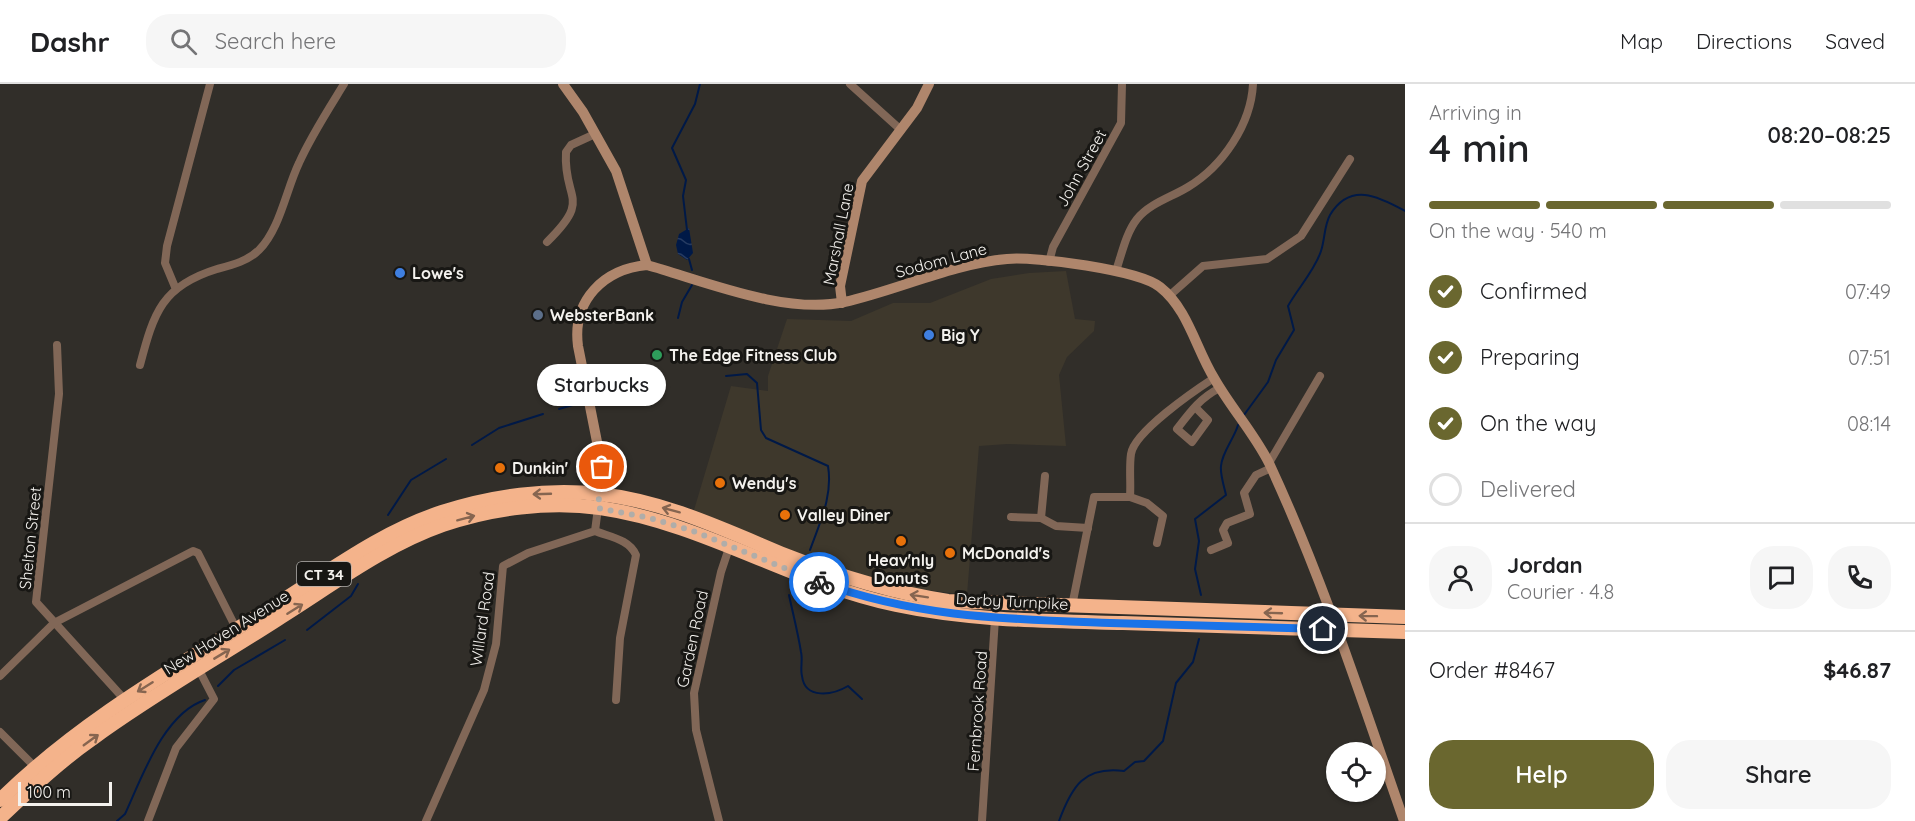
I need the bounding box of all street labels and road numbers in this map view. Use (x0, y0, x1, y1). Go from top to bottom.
street label: John Street (1052, 126, 1110, 210)
street label: Marshall Lane (818, 181, 858, 287)
street label: Sodom Lane (893, 238, 989, 282)
street label: Shelton Street (15, 486, 45, 590)
road number: CT 34 (297, 562, 351, 586)
street label: Willard Road (465, 570, 499, 668)
street label: New Haven Avenue (160, 585, 292, 679)
street label: Derby Turnpike (955, 588, 1069, 614)
street label: Garden Road (672, 589, 712, 689)
street label: Fernbrook Road (963, 650, 991, 772)

